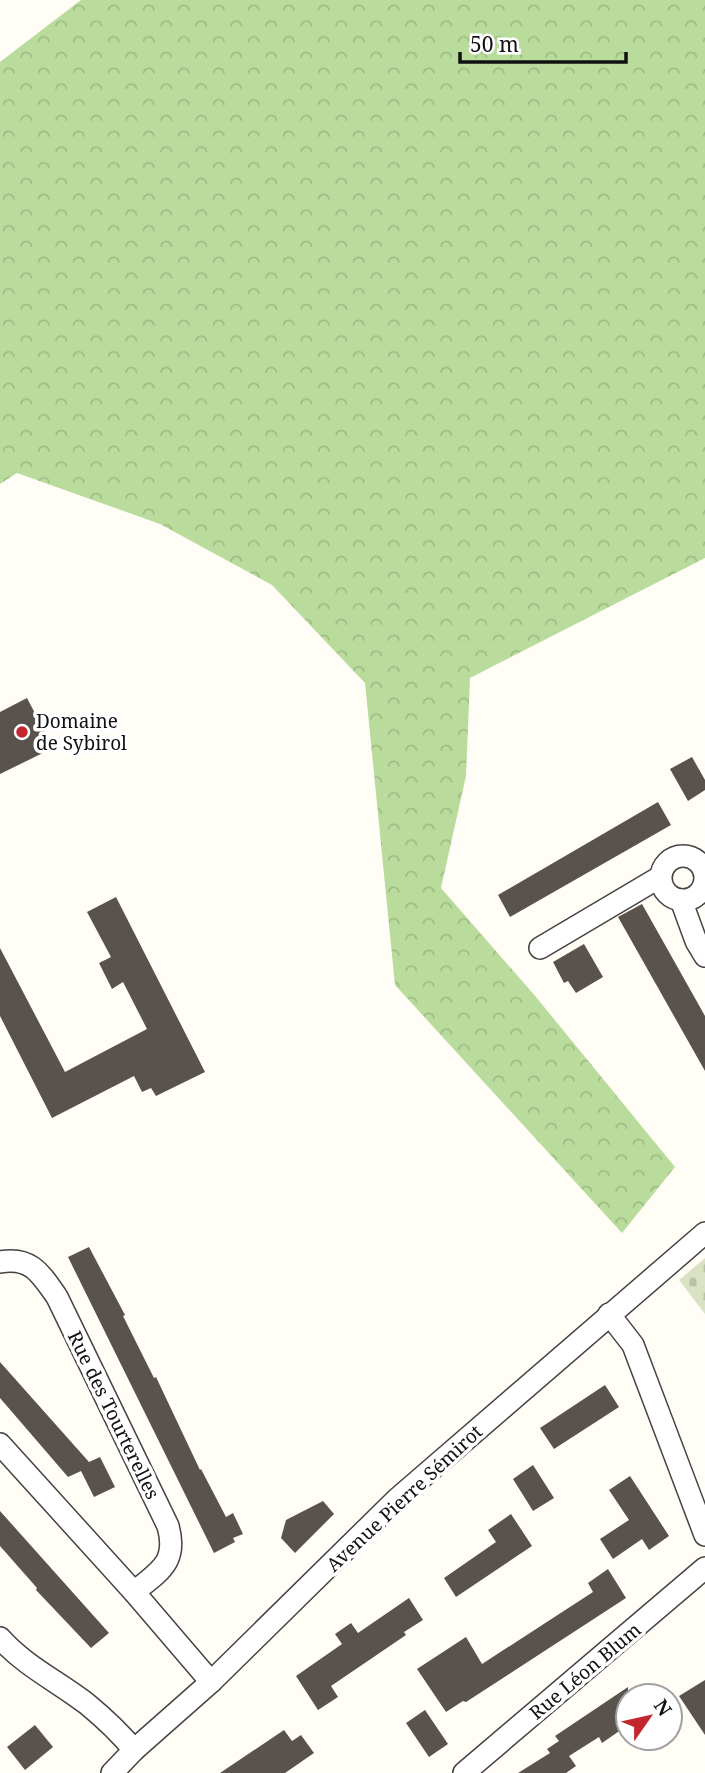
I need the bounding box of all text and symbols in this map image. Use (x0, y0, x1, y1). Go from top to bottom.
scale bar (460, 21, 626, 65)
text: 50 m (470, 30, 519, 58)
place label: Domaine de Sybirol (36, 708, 127, 756)
marker: Domaine de Sybirol (14, 724, 30, 740)
street label: Rue des Tourterelles (62, 1327, 166, 1503)
street label: Avenue Pierre Sémirot (320, 1418, 488, 1577)
street label: Rue Léon Blum (524, 1617, 646, 1725)
north arrow (614, 1682, 684, 1752)
text: N (648, 1694, 678, 1721)

